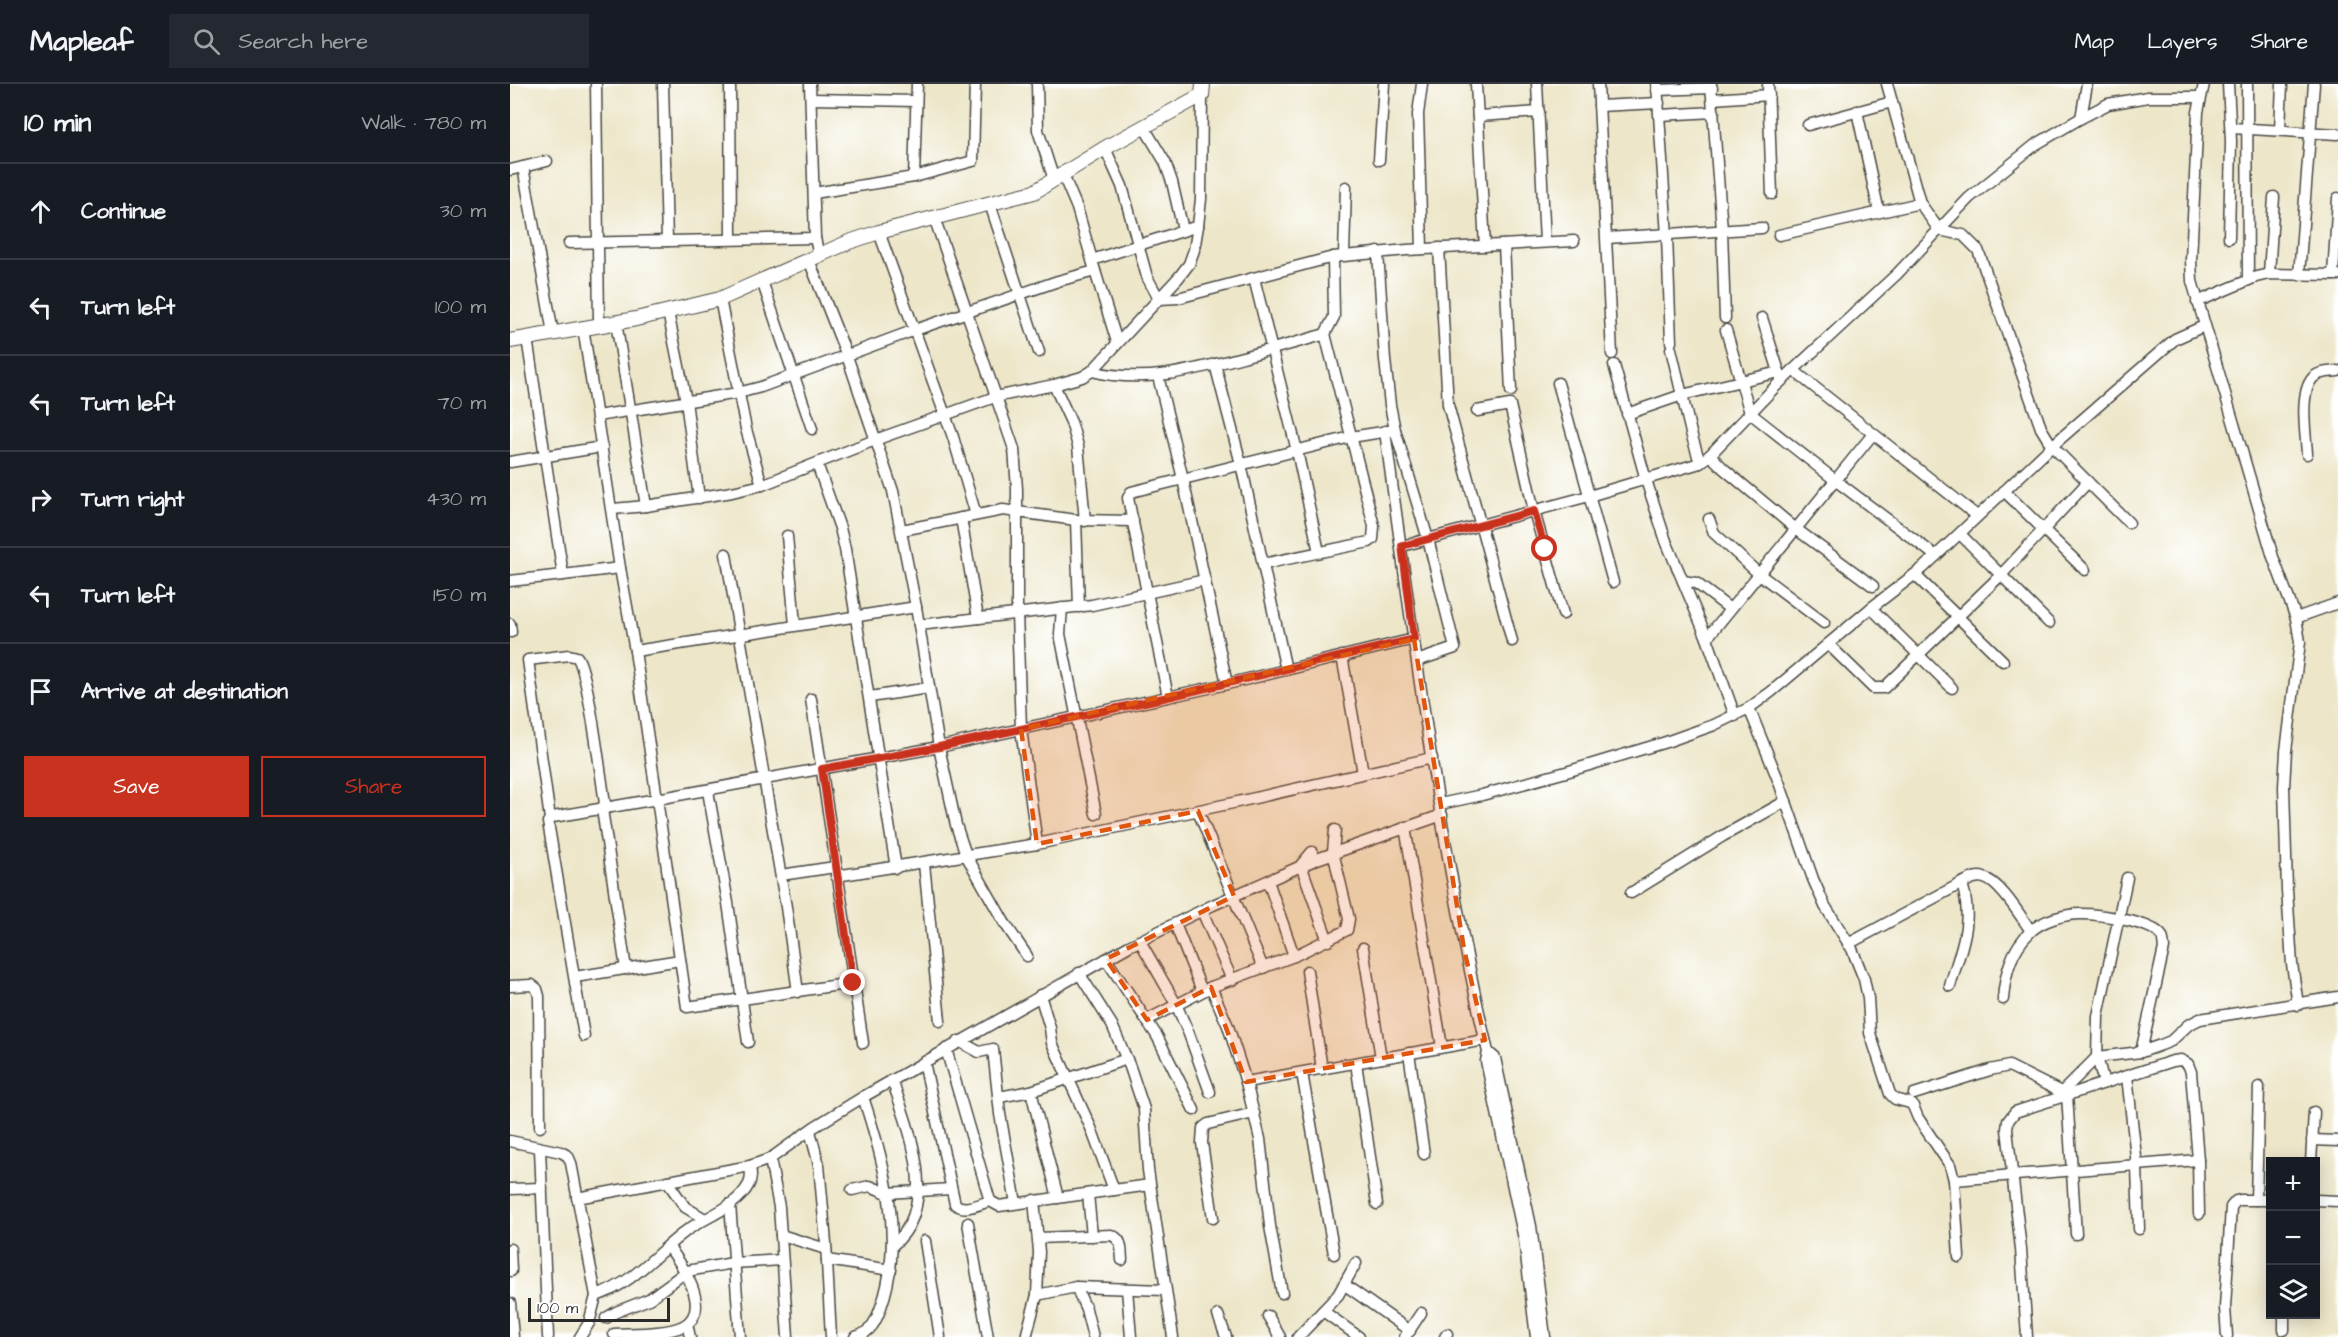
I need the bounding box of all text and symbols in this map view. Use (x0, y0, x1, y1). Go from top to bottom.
search box (169, 14, 589, 68)
text: Mapleaf (30, 22, 133, 61)
icon: search (190, 25, 223, 58)
text: Search here (238, 26, 368, 57)
text: Map (2074, 27, 2114, 56)
text: Layers (2147, 27, 2217, 56)
text: Share (2250, 27, 2308, 56)
text: 10 min (24, 105, 91, 141)
text: Walk · 780 m (361, 109, 486, 137)
icon: ahead (24, 195, 57, 228)
text: Continue (81, 196, 166, 227)
text: 30 m (440, 197, 486, 225)
icon: left (24, 291, 57, 324)
text: Turn left (81, 292, 175, 323)
text: 100 m (435, 293, 486, 321)
icon: left (24, 387, 57, 420)
text: Turn left (81, 388, 175, 419)
text: 70 m (438, 389, 486, 417)
icon: right (24, 483, 57, 516)
text: Turn right (81, 484, 184, 515)
text: 430 m (426, 485, 486, 513)
route start (1531, 535, 1557, 561)
icon: left (24, 579, 57, 612)
text: Turn left (81, 580, 175, 611)
text: 150 m (433, 581, 486, 609)
icon: arrive (24, 675, 57, 708)
text: Arrive at destination (81, 676, 288, 707)
button: Save (24, 756, 249, 817)
button: Share (261, 756, 486, 817)
route end (839, 969, 865, 995)
map controls (2266, 1157, 2320, 1319)
button: + (2266, 1157, 2320, 1211)
button: − (2266, 1211, 2320, 1265)
button: layers (2266, 1265, 2320, 1319)
scale bar (528, 1295, 670, 1322)
text: 100 m (537, 1297, 578, 1319)

